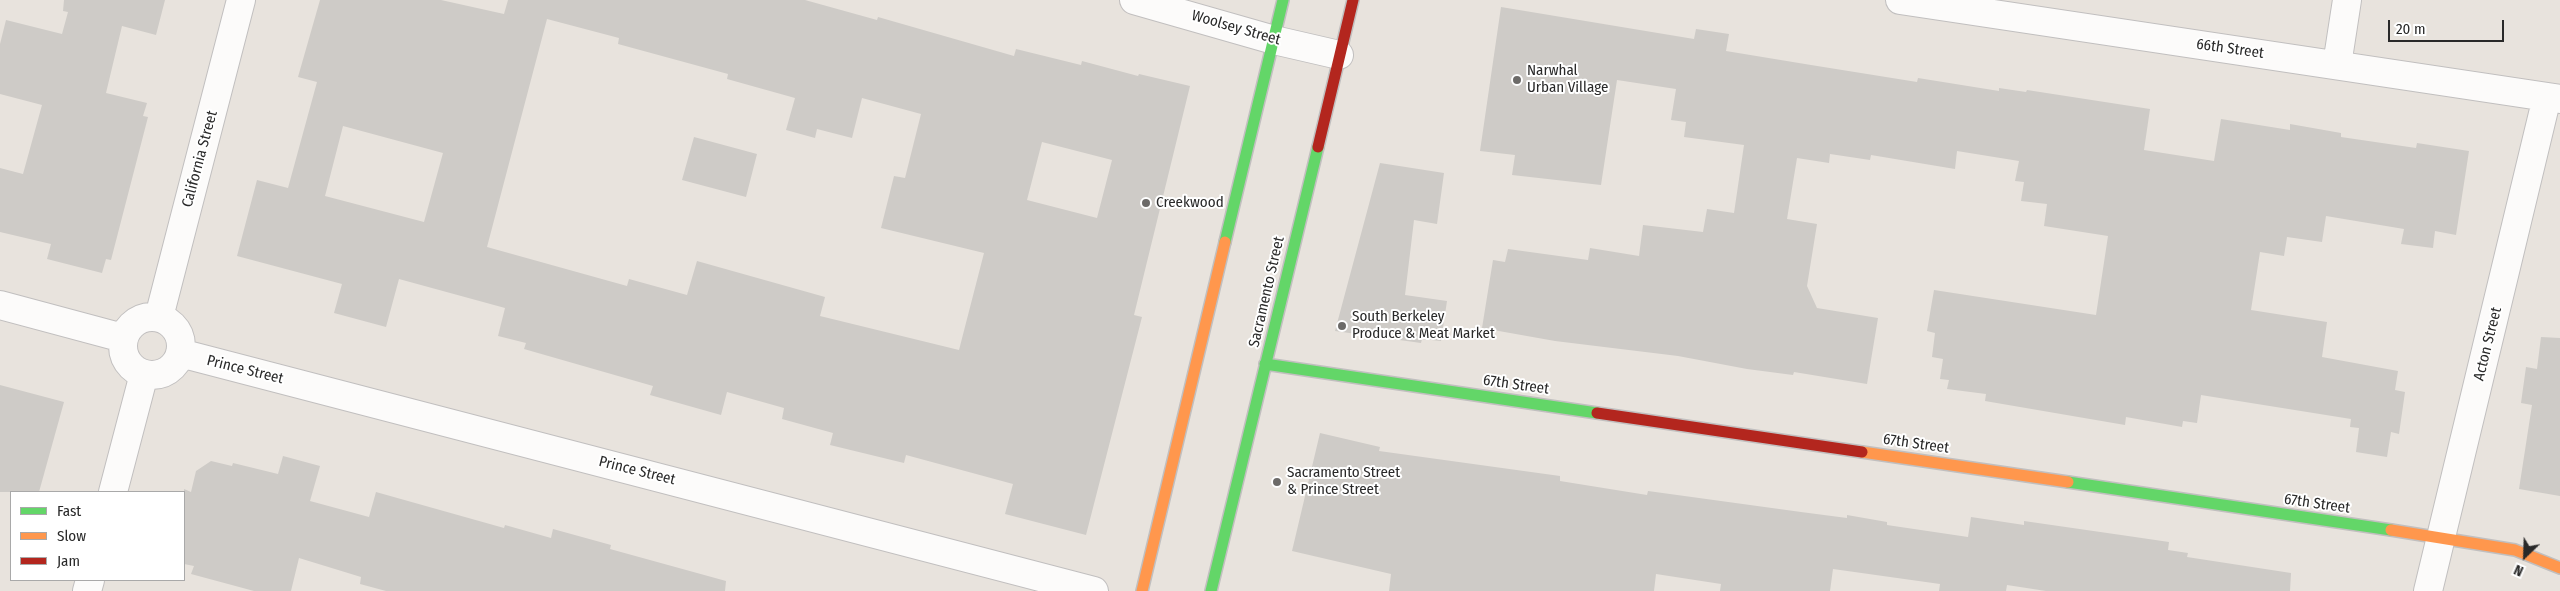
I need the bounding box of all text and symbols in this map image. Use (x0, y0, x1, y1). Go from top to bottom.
street label: Woolsey Street (1189, 7, 1283, 49)
scale bar (2390, 10, 2506, 42)
text: 20 m (2396, 20, 2426, 38)
street label: 66th Street (2195, 35, 2265, 63)
place label: Narwhal Urban Village (1527, 62, 1608, 97)
marker: Narwhal Urban Village (1511, 74, 1523, 86)
street label: California Street (178, 109, 222, 209)
place label: Creekwood (1156, 194, 1224, 212)
marker: Creekwood (1140, 197, 1152, 209)
street label: Sacramento Street (1246, 235, 1288, 349)
street label: Acton Street (2470, 305, 2506, 383)
place label: South Berkeley Produce & Meat Market (1352, 308, 1495, 343)
marker: South Berkeley Produce & Meat Market (1336, 320, 1348, 332)
street label: Prince Street (205, 352, 285, 388)
street label: 67th Street (1482, 371, 1550, 399)
street label: 67th Street (1882, 430, 1950, 458)
street label: Prince Street (597, 453, 677, 489)
place label: Sacramento Street & Prince Street (1287, 464, 1400, 499)
marker: Sacramento Street & Prince Street (1271, 476, 1283, 488)
street label: 67th Street (2283, 490, 2351, 518)
legend (10, 491, 185, 581)
text: Fast (57, 502, 81, 520)
text: Slow (57, 527, 86, 545)
north arrow (2500, 531, 2550, 581)
text: Jam (57, 552, 80, 570)
text: N (2511, 561, 2526, 580)

